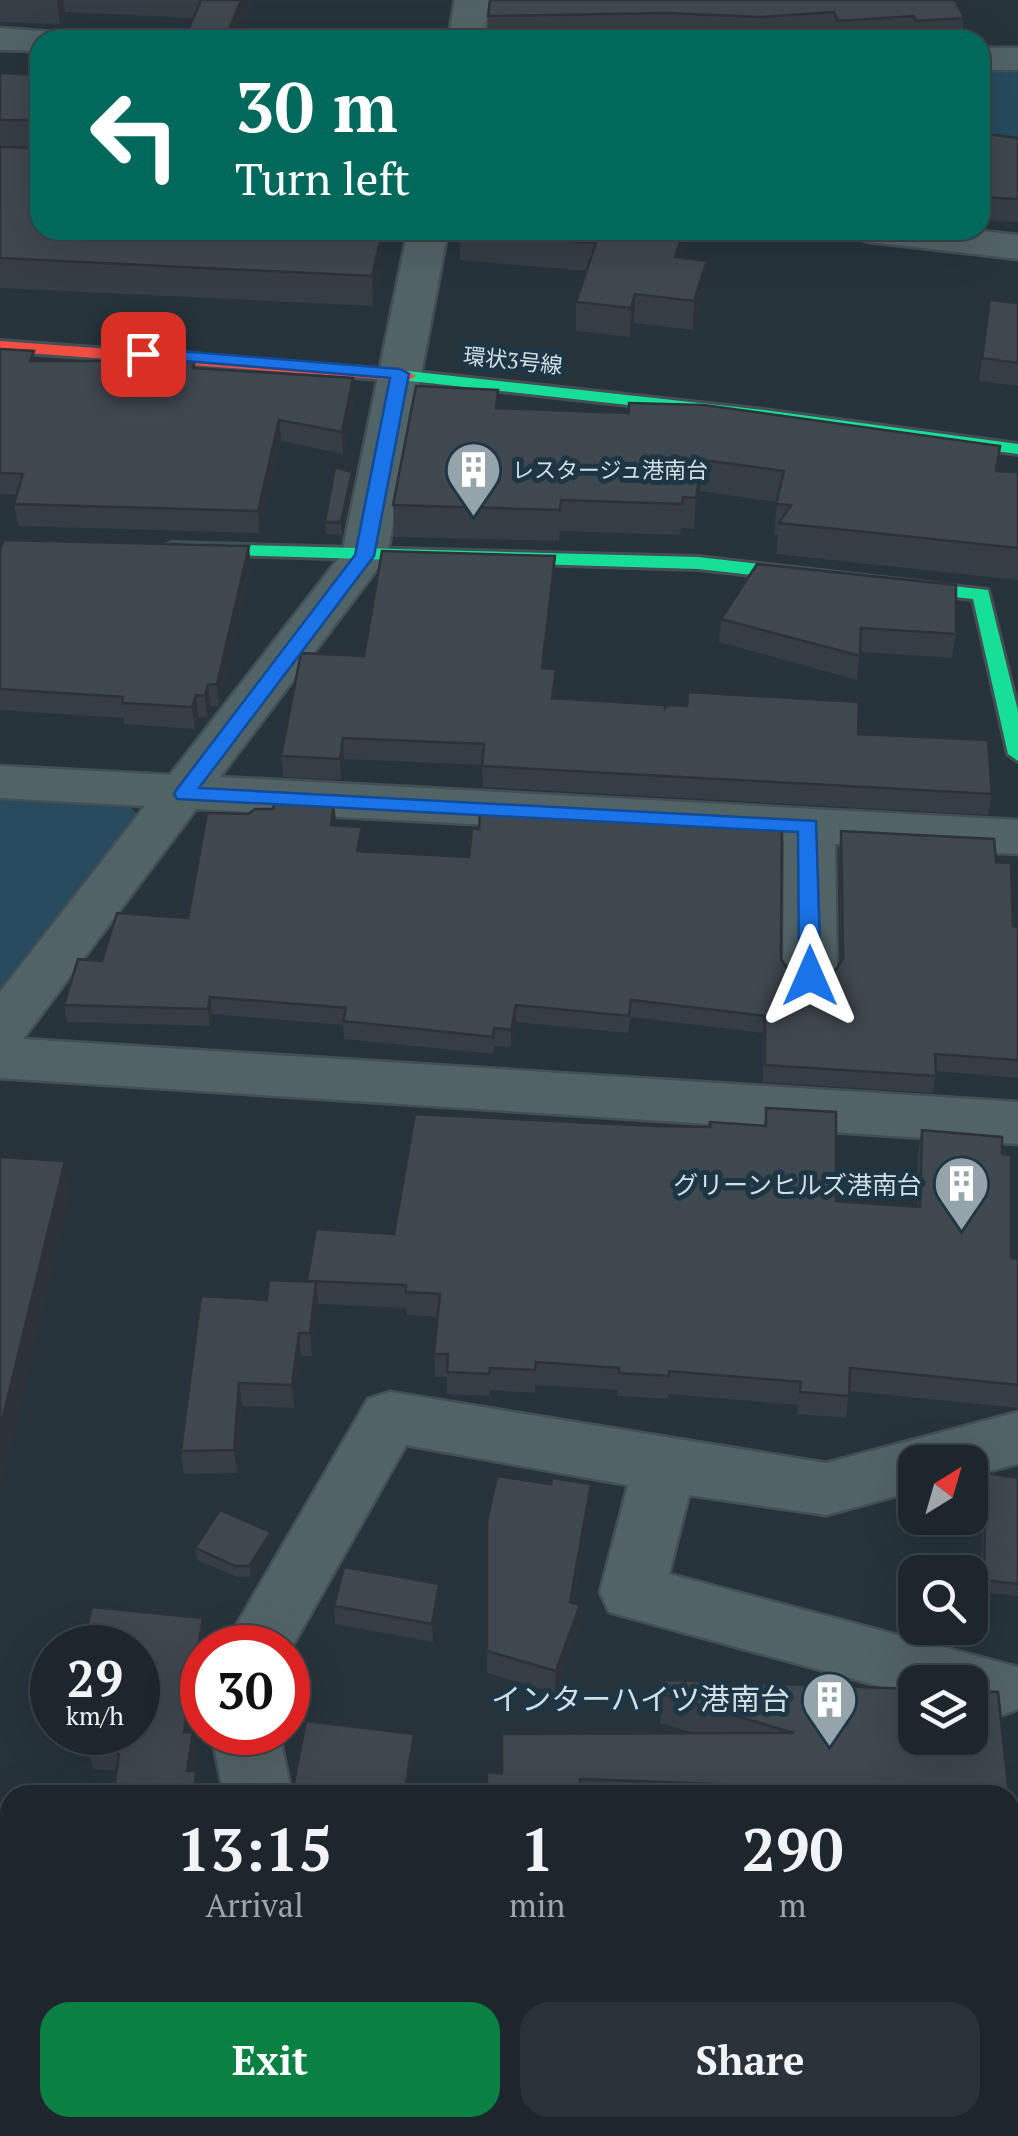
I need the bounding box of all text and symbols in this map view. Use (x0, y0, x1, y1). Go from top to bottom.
text: 30 m (235, 59, 398, 152)
icon: left (70, 70, 200, 200)
text: Turn left (235, 148, 410, 208)
pin (101, 312, 186, 397)
icon: arrive (116, 327, 171, 382)
street label: 環状3号線 (462, 340, 564, 380)
building icon: レスタージュ港南台 (443, 439, 503, 518)
place label: レスタージュ港南台 (512, 455, 708, 484)
position arrow (758, 924, 862, 1028)
building icon: グリーンヒルズ港南台 (931, 1154, 991, 1233)
place label: グリーンヒルズ港南台 (673, 1168, 922, 1201)
north arrow (898, 1445, 988, 1535)
map controls (898, 1445, 988, 1755)
button: search (898, 1555, 988, 1645)
speed limit sign: 30 (180, 1625, 310, 1755)
text: 29 (67, 1645, 123, 1711)
button: layers (898, 1665, 988, 1755)
building icon: インターハイツ港南台 (799, 1669, 859, 1748)
place label: インターハイツ港南台 (491, 1679, 790, 1719)
text: km/h (66, 1699, 124, 1732)
text: 13:15 (176, 1809, 333, 1888)
text: 1 (520, 1809, 554, 1888)
text: 290 (742, 1809, 844, 1888)
text: Arrival (206, 1884, 304, 1926)
text: min (509, 1884, 565, 1926)
text: m (779, 1884, 806, 1926)
button: Exit (40, 2002, 500, 2117)
button: Share (520, 2002, 980, 2117)

